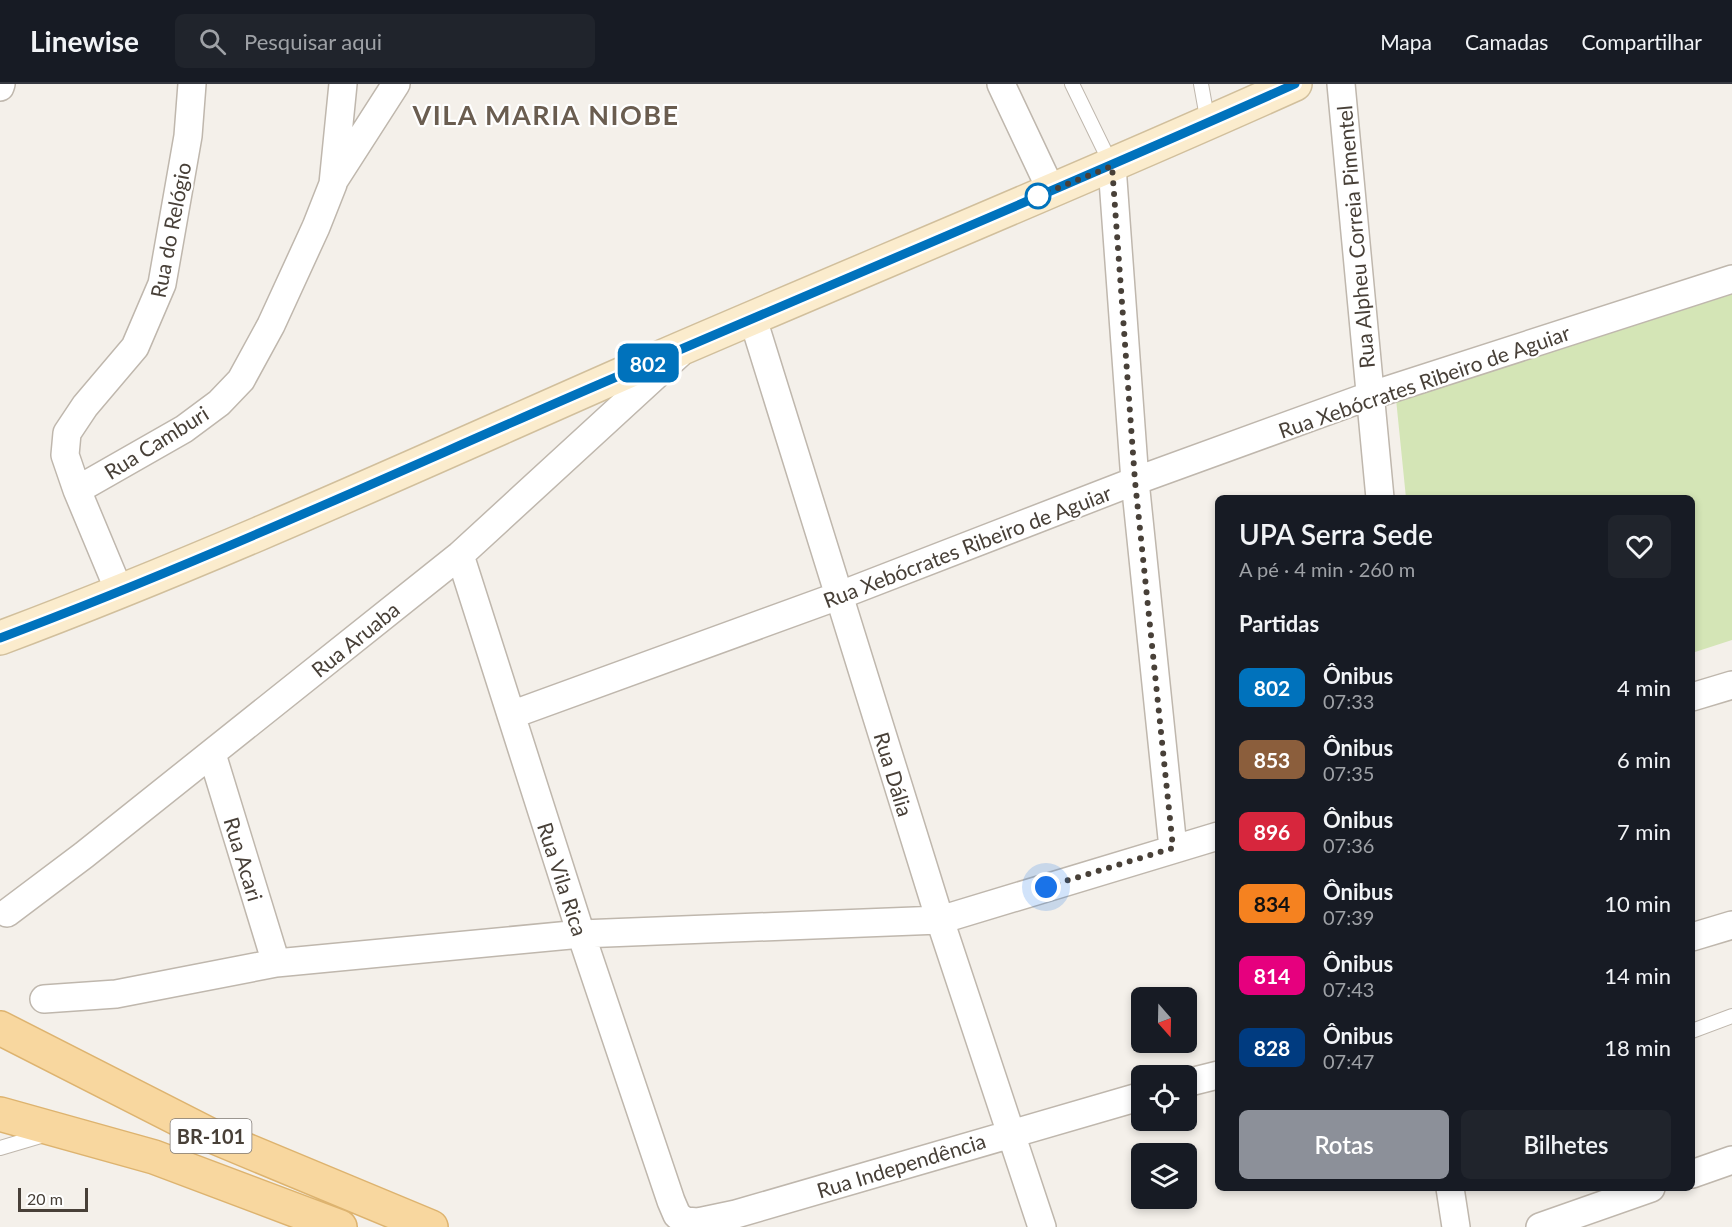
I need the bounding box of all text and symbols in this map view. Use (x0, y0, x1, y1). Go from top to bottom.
search box (175, 14, 595, 68)
text: Linewise (30, 24, 139, 58)
icon: search (196, 25, 229, 58)
text: Pesquisar aqui (244, 28, 382, 55)
text: Mapa (1380, 29, 1432, 54)
text: Camadas (1465, 29, 1548, 54)
text: Compartilhar (1581, 29, 1702, 54)
district label: VILA MARIA NIOBE (411, 98, 680, 131)
street label: Rua Alpheu Correia Pimentel (1331, 104, 1379, 370)
street label: Rua do Relógio (145, 160, 195, 300)
unlabelled marker (1025, 183, 1051, 209)
street label: Rua Xebócrates Ribeiro de Aguiar (1275, 319, 1573, 443)
line badge: 802 (614, 344, 682, 382)
text: 802 (630, 351, 666, 376)
street label: Rua Camburi (99, 400, 213, 484)
street label: Rua Xebócrates Ribeiro de Aguiar (819, 479, 1115, 613)
button: heart (1608, 515, 1671, 578)
text: UPA Serra Sede (1239, 517, 1433, 551)
text: A pé · 4 min · 260 m (1239, 557, 1415, 581)
street label: Rua Aruaba (306, 596, 404, 682)
text: Partidas (1239, 610, 1319, 637)
text: Ônibus (1323, 662, 1393, 689)
text: 4 min (1617, 674, 1671, 701)
text: 802 (1254, 675, 1290, 700)
text: 07:33 (1323, 689, 1374, 713)
street label: Rua Dália (869, 729, 919, 819)
text: Ônibus (1323, 734, 1393, 761)
text: 6 min (1617, 746, 1671, 773)
text: 853 (1254, 747, 1290, 772)
text: 07:35 (1323, 761, 1374, 785)
text: Ônibus (1323, 806, 1393, 833)
street label: Rua Acari (219, 814, 269, 904)
text: 7 min (1617, 818, 1671, 845)
street label: Rua Vila Rica (533, 819, 593, 939)
text: 896 (1254, 819, 1290, 844)
text: 07:36 (1323, 833, 1374, 857)
your location (1031, 872, 1061, 902)
text: Ônibus (1323, 878, 1393, 905)
text: 10 min (1604, 890, 1671, 917)
text: 834 (1254, 891, 1290, 916)
text: 07:39 (1323, 905, 1374, 929)
text: Ônibus (1323, 950, 1393, 977)
text: 14 min (1604, 962, 1671, 989)
text: 814 (1254, 963, 1290, 988)
text: 07:43 (1323, 977, 1374, 1001)
north arrow (1131, 987, 1197, 1053)
map controls (1131, 987, 1197, 1209)
text: Ônibus (1323, 1022, 1393, 1049)
text: 18 min (1604, 1034, 1671, 1061)
text: 828 (1254, 1035, 1290, 1060)
text: 07:47 (1323, 1049, 1374, 1073)
button: locate (1131, 1065, 1197, 1131)
button: Rotas (1239, 1110, 1449, 1179)
button: Bilhetes (1461, 1110, 1671, 1179)
road number: BR-101 (170, 1119, 252, 1153)
street label: Rua Independência (814, 1127, 988, 1203)
button: layers (1131, 1143, 1197, 1209)
scale bar (18, 1185, 88, 1212)
text: 20 m (27, 1189, 63, 1208)

